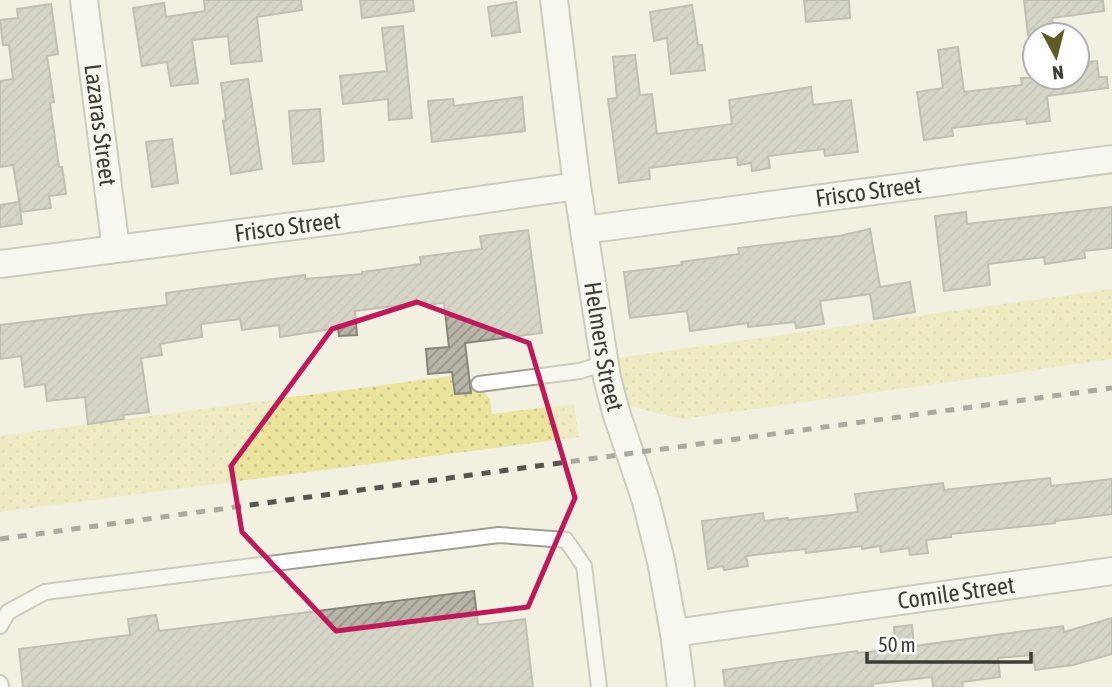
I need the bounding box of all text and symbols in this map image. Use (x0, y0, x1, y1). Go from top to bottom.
north arrow (1021, 21, 1091, 91)
text: N (1051, 61, 1065, 84)
street label: Lazaras Street (79, 62, 122, 187)
street label: Frisco Street (814, 171, 923, 212)
street label: Frisco Street (233, 206, 342, 247)
street label: Helmers Street (579, 280, 629, 414)
street label: Comile Street (896, 571, 1016, 614)
scale bar (867, 620, 1032, 664)
text: 50 m (878, 632, 916, 656)

